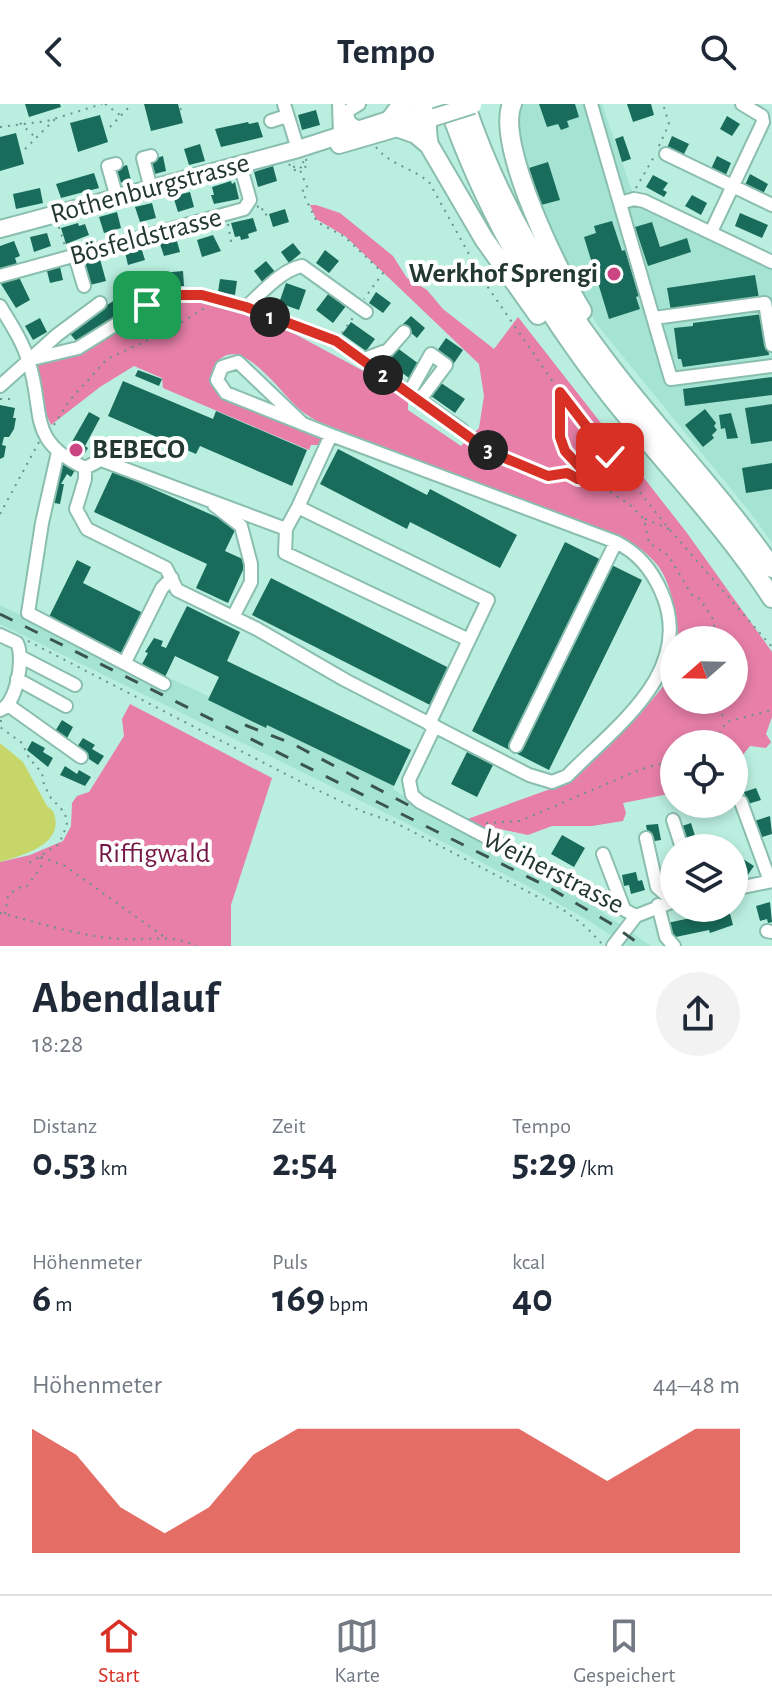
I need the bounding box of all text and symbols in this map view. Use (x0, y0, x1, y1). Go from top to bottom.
icon: back (32, 30, 76, 74)
icon: search (696, 30, 740, 74)
text: Tempo (337, 34, 435, 70)
street label: Rothenburgstrasse (47, 149, 253, 229)
street label: Bösfeldstrasse (67, 203, 225, 271)
place label: Werkhof Sprengi (408, 260, 598, 288)
marker: Werkhof Sprengi (605, 265, 623, 283)
pin (113, 271, 181, 339)
icon: arrive (125, 283, 169, 327)
pin: 1 (250, 297, 290, 337)
text: 1 (266, 306, 274, 328)
pin: 2 (363, 355, 403, 395)
text: 2 (378, 364, 388, 386)
pin (576, 423, 644, 491)
pin: 3 (468, 430, 508, 470)
icon: check (588, 435, 632, 479)
place label: BEBECO (92, 436, 185, 464)
text: 3 (483, 439, 493, 461)
marker: BEBECO (67, 441, 85, 459)
north arrow (660, 626, 748, 714)
map controls (660, 626, 748, 922)
button: locate (660, 730, 748, 818)
street label: Weiherstrasse (478, 824, 628, 920)
button: layers (660, 834, 748, 922)
park label: Riffigwald (98, 840, 210, 868)
button: share (656, 972, 740, 1056)
text: Abendlauf (32, 977, 219, 1021)
text: 18:28 (32, 1031, 83, 1057)
text: Distanz (32, 1115, 97, 1137)
text: Zeit (272, 1115, 306, 1137)
text: Tempo (512, 1115, 571, 1137)
text: 0.53 (32, 1143, 97, 1183)
text: 2:54 (272, 1143, 337, 1183)
text: 5:29 (512, 1143, 577, 1183)
text: km (97, 1157, 128, 1179)
text: /km (577, 1157, 614, 1179)
text: Höhenmeter (32, 1251, 142, 1273)
text: Puls (272, 1251, 308, 1273)
text: kcal (512, 1251, 546, 1273)
text: 6 (32, 1279, 51, 1319)
text: 169 (272, 1279, 325, 1319)
text: 40 (512, 1279, 553, 1319)
text: m (51, 1293, 73, 1315)
text: bpm (325, 1293, 369, 1315)
text: Höhenmeter (32, 1372, 162, 1398)
text: 44–48 m (653, 1372, 740, 1398)
tab: Start (97, 1614, 141, 1688)
tab: Karte (334, 1614, 380, 1688)
tab: Gespeichert (573, 1614, 675, 1688)

